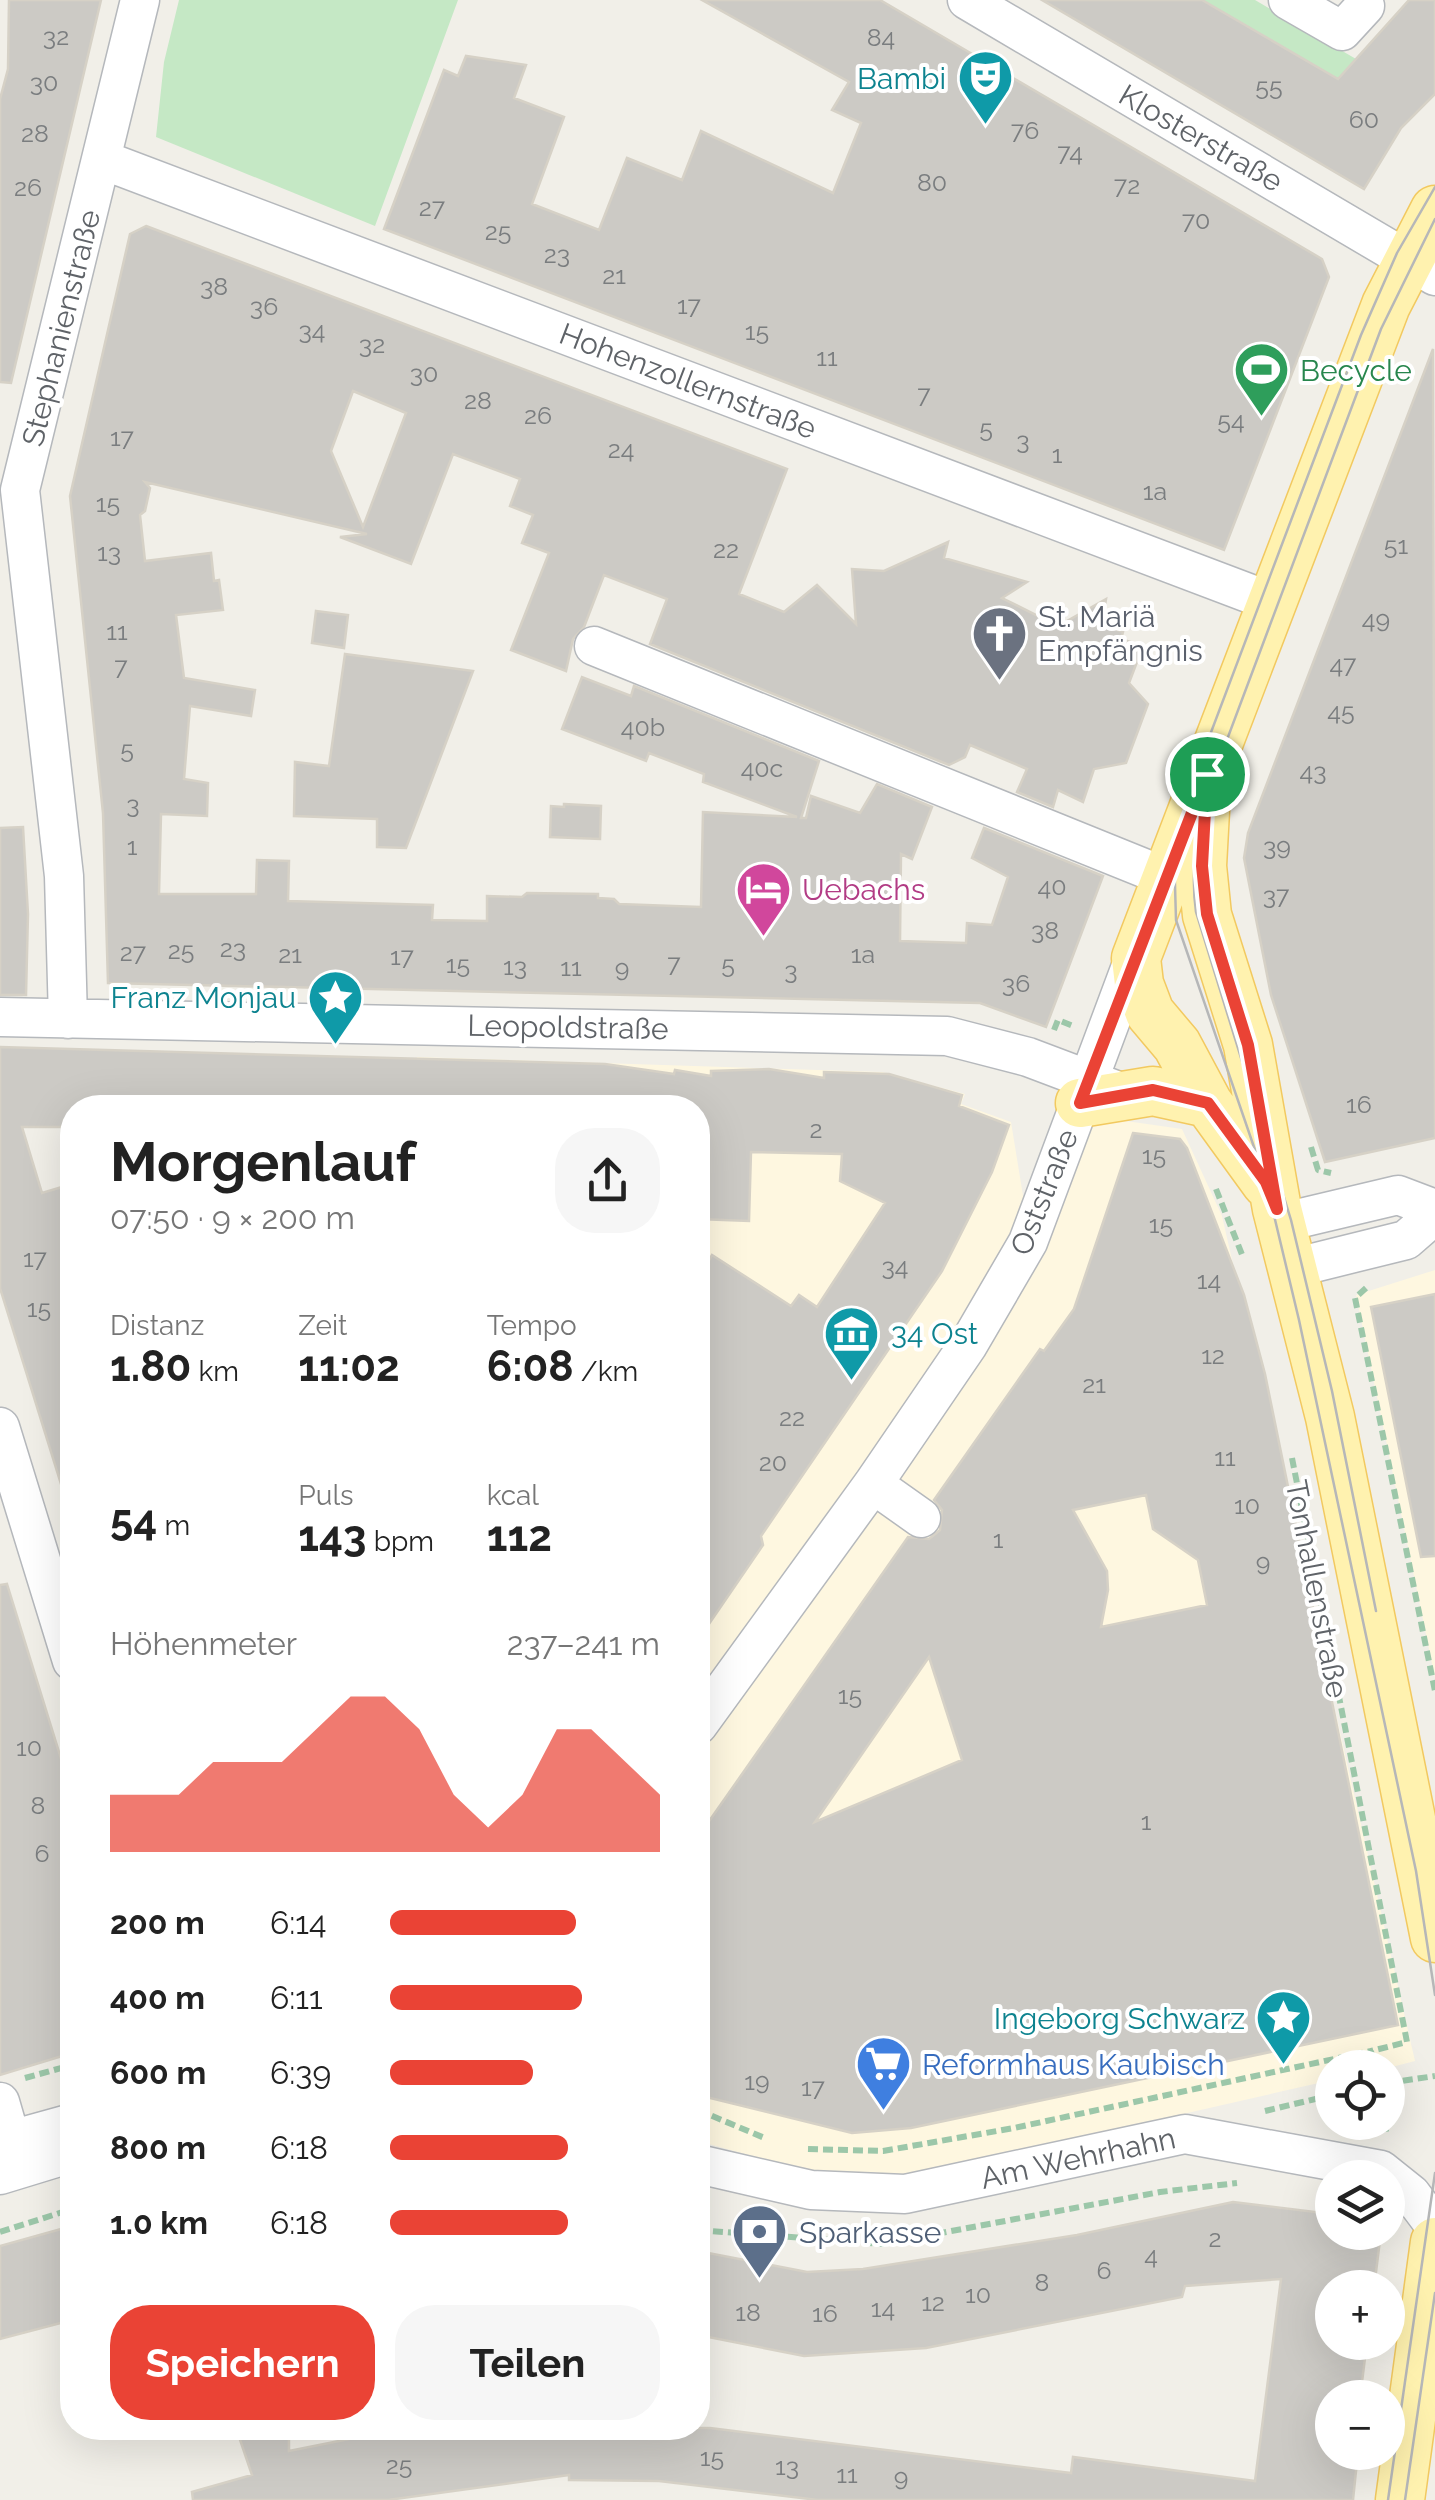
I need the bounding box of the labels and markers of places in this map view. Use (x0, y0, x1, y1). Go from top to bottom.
theatre icon: Bambi (955, 48, 1015, 127)
place label: Bambi (857, 61, 946, 96)
sports icon: Becycle (1231, 340, 1291, 419)
place label: Becycle (1300, 353, 1412, 388)
place label: St. Mariä Empfängnis (1038, 599, 1203, 668)
church icon: St. Mariä Empfängnis (969, 603, 1029, 682)
pin (1165, 732, 1250, 817)
hotel icon: Uebachs (733, 859, 793, 938)
place label: Uebachs (802, 872, 925, 907)
place icon: Franz Monjau (305, 967, 365, 1046)
place label: Franz Monjau (110, 980, 296, 1015)
museum icon: 34 Ost (822, 1303, 882, 1382)
place label: 34 Ost (891, 1316, 978, 1351)
place icon: Ingeborg Schwarz (1254, 1988, 1314, 2067)
place label: Ingeborg Schwarz (994, 2001, 1245, 2036)
supermarket icon: Reformhaus Kaubisch (853, 2034, 913, 2113)
place label: Reformhaus Kaubisch (922, 2047, 1225, 2082)
bank icon: Sparkasse (730, 2202, 790, 2281)
place label: Sparkasse (799, 2215, 941, 2250)

